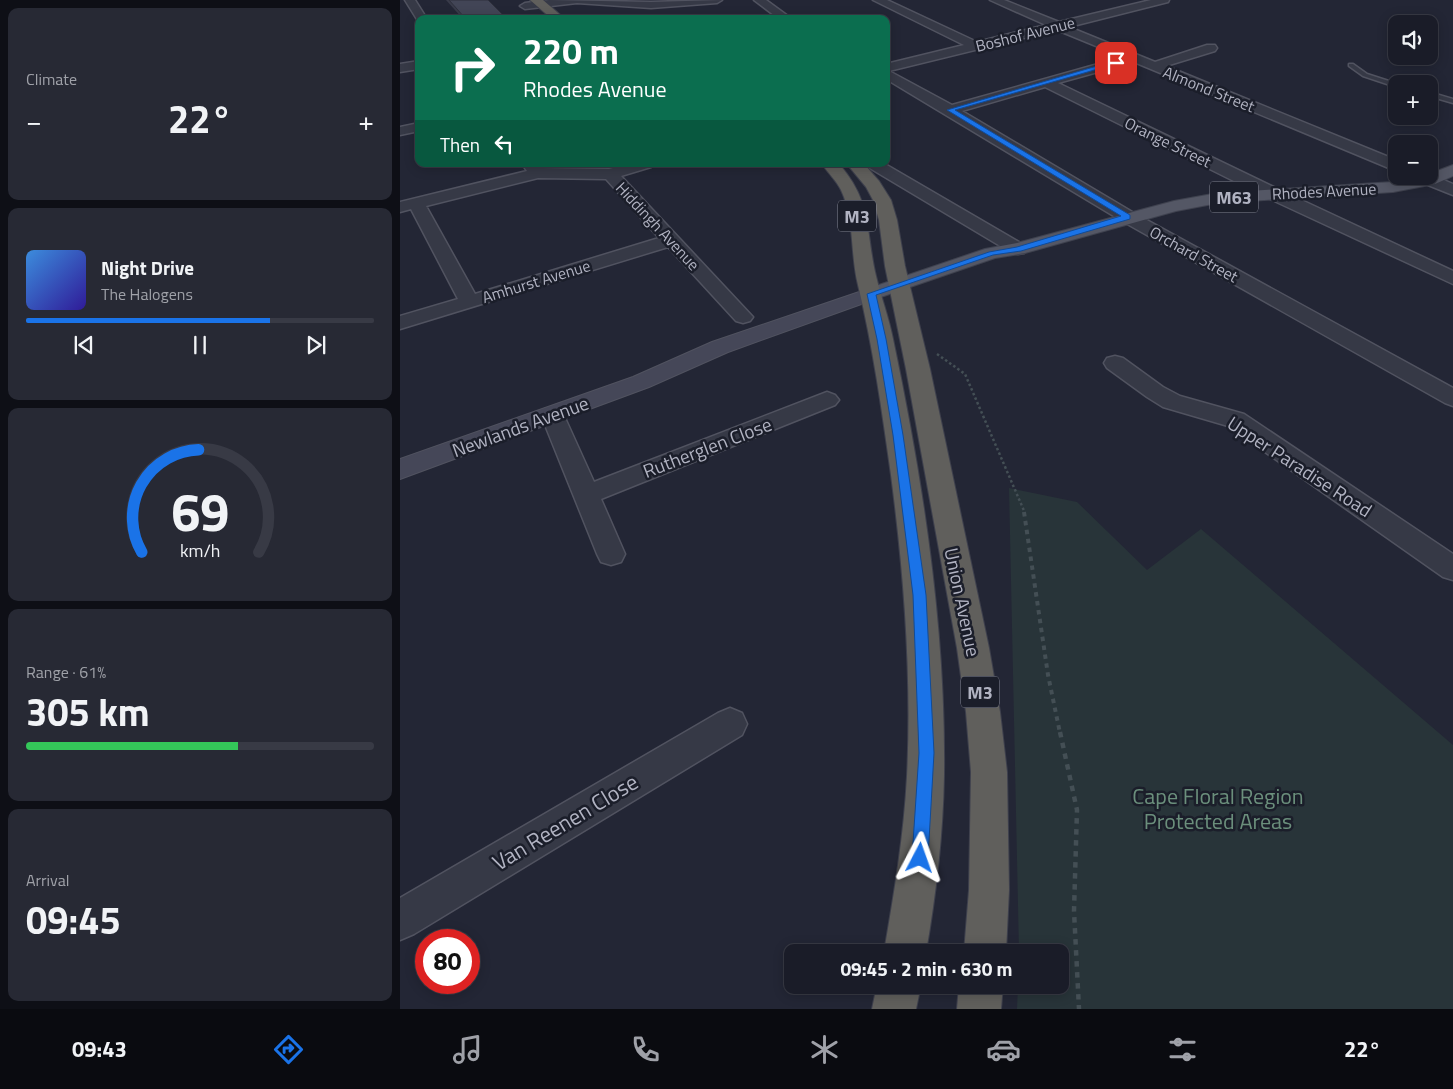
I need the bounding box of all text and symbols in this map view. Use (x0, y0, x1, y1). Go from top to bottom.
street label: Boshof Avenue (973, 10, 1077, 58)
map controls (1388, 15, 1438, 185)
button: sound (1388, 15, 1438, 65)
text: 220 m (523, 24, 619, 78)
icon: right (440, 35, 505, 100)
pin (1095, 42, 1137, 84)
icon: arrive (1102, 49, 1130, 77)
street label: Almond Street (1160, 60, 1259, 118)
text: Climate (26, 67, 77, 91)
text: Rhodes Avenue (523, 72, 667, 106)
button: + (1388, 75, 1438, 125)
text: 22° (168, 90, 232, 148)
text: − (26, 99, 42, 142)
text: + (358, 99, 374, 142)
street label: Orange Street (1121, 111, 1216, 174)
text: Then (440, 130, 480, 159)
icon: left (490, 130, 518, 158)
button: − (1388, 135, 1438, 185)
street label: Hiddingh Avenue (610, 176, 706, 276)
street label: Rhodes Avenue (1271, 176, 1377, 206)
road number: M63 (1210, 182, 1258, 212)
road number: M3 (838, 200, 876, 232)
street label: Orchard Street (1145, 220, 1243, 288)
text: Night Drive (101, 253, 194, 282)
street label: Amhurst Avenue (479, 253, 593, 309)
text: The Halogens (101, 282, 193, 306)
icon: previous (70, 331, 98, 359)
icon: pause (186, 331, 214, 359)
icon: next (302, 331, 330, 359)
street label: Newlands Avenue (448, 388, 592, 464)
street label: Upper Paradise Road (1222, 408, 1378, 524)
street label: Rutherglen Close (638, 409, 776, 485)
text: 69 (171, 472, 229, 551)
text: km/h (180, 537, 220, 564)
street label: Union Avenue (937, 545, 989, 659)
text: Range · 61% (26, 660, 106, 684)
road number: M3 (961, 676, 999, 708)
text: 305 km (26, 683, 150, 741)
street label: Van Reenen Close (486, 765, 644, 879)
park label: Cape Floral Region Protected Areas (1132, 779, 1304, 838)
position arrow (893, 831, 945, 883)
text: Arrival (26, 868, 69, 892)
text: 09:45 (26, 891, 121, 949)
speed limit sign: 80 (415, 929, 480, 994)
text: 09:45 · 2 min · 630 m (840, 954, 1013, 983)
text: 09:43 (72, 1032, 127, 1066)
icon: directions (271, 1032, 306, 1067)
icon: music (450, 1032, 485, 1067)
icon: phone (628, 1032, 663, 1067)
icon: climate (807, 1032, 842, 1067)
icon: car (986, 1032, 1021, 1067)
icon: filters (1165, 1032, 1200, 1067)
text: 22° (1344, 1032, 1381, 1066)

